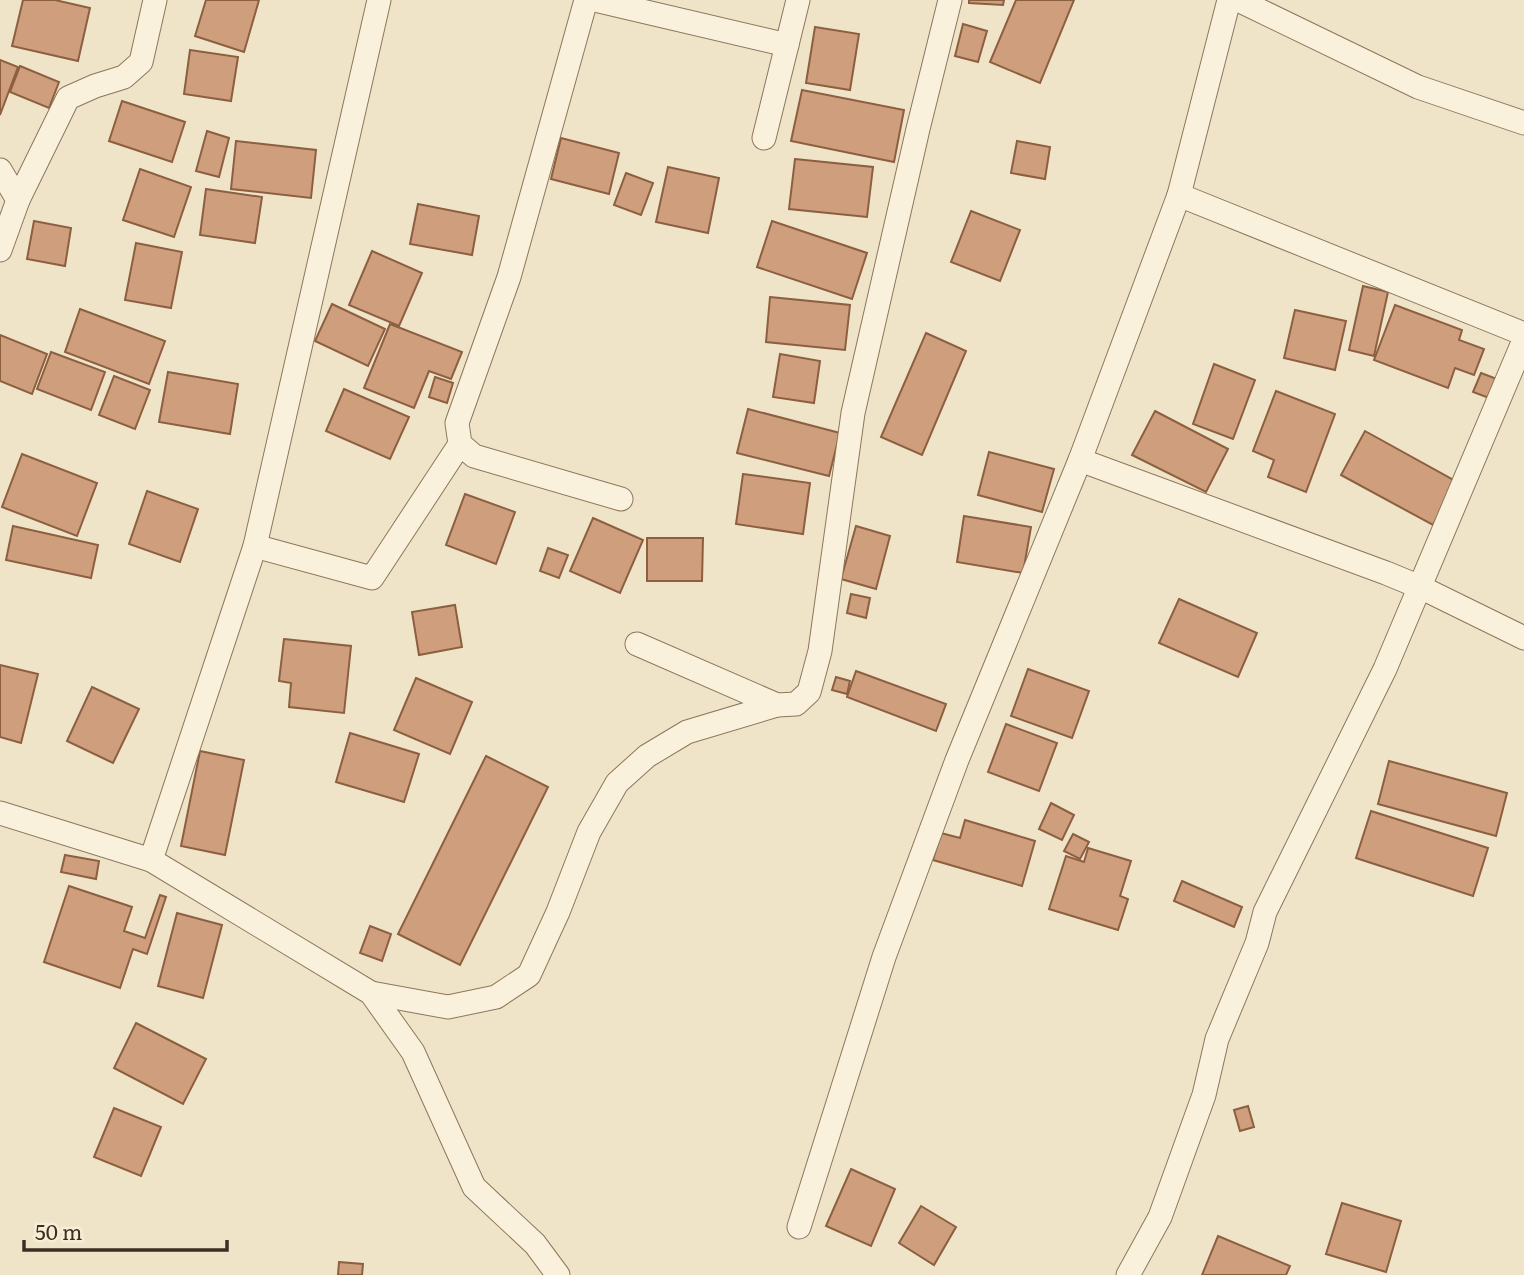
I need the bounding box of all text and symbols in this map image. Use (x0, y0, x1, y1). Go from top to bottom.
scale bar (24, 1208, 228, 1252)
text: 50 m (35, 1215, 82, 1246)

